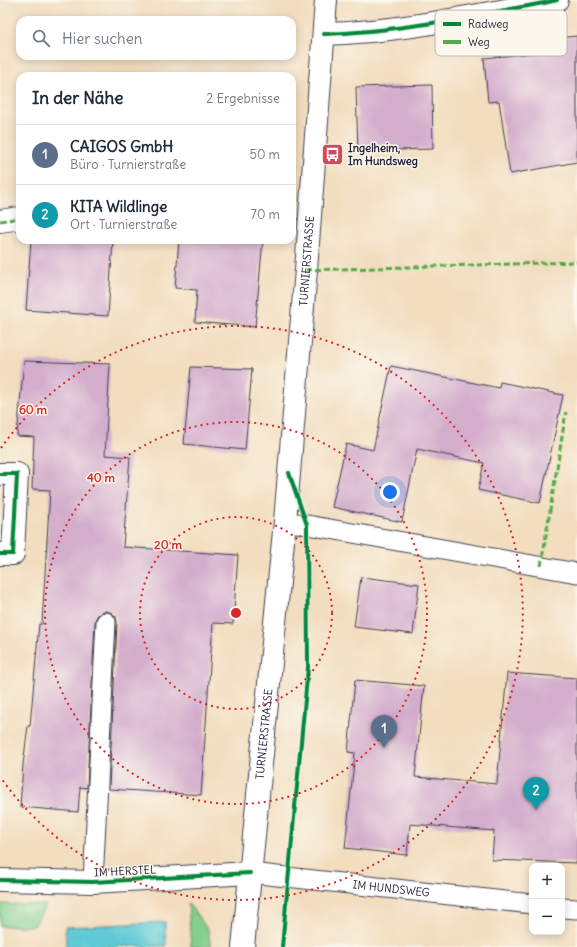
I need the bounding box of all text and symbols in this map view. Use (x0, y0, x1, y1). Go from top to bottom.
legend (435, 10, 567, 56)
search box (16, 16, 296, 60)
text: Radweg (468, 17, 508, 31)
icon: search (30, 27, 52, 49)
text: Hier suchen (62, 29, 142, 48)
text: Weg (468, 35, 490, 49)
text: In der Nähe (32, 87, 124, 109)
text: 2 Ergebnisse (206, 90, 280, 107)
text: CAIGOS GmbH (70, 137, 173, 156)
bus stop icon: Ingelheim, Im Hundsweg (320, 141, 346, 167)
place label: Ingelheim, Im Hundsweg (348, 141, 418, 169)
text: 1 (42, 146, 48, 163)
text: 50 m (249, 146, 280, 163)
text: Büro · Turnierstraße (70, 156, 186, 173)
text: KITA Wildlinge (70, 197, 167, 216)
text: 2 (41, 206, 49, 223)
text: 70 m (251, 206, 280, 223)
street label: TURNIERSTRASSE (296, 215, 317, 307)
text: Ort · Turnierstraße (70, 216, 177, 233)
text: 60 m (19, 402, 48, 417)
text: 40 m (87, 470, 116, 485)
your location (380, 482, 400, 502)
text: 20 m (154, 537, 182, 552)
centre of rings (229, 606, 243, 620)
street label: TURNIERSTRASSE (253, 688, 275, 780)
pin: 1 (371, 715, 397, 748)
pin: 2 (523, 777, 549, 810)
street label: IM HERSTEL (94, 862, 156, 880)
map controls (529, 863, 565, 935)
button: + (529, 863, 565, 899)
street label: IM HUNDSWEG (352, 877, 431, 900)
button: − (529, 899, 565, 935)

